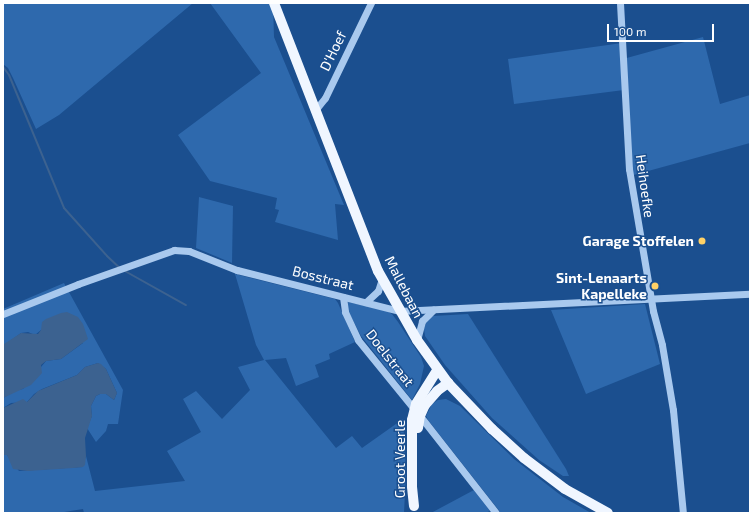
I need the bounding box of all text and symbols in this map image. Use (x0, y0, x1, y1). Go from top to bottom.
scale bar (609, 16, 716, 42)
text: 100 m (614, 24, 646, 38)
street label: D'Hoef (316, 28, 350, 74)
street label: Heihoefke (632, 153, 658, 219)
place label: Garage Stoffelen (583, 233, 694, 249)
marker: Garage Stoffelen (697, 236, 707, 246)
street label: Mallebaan (381, 253, 427, 321)
street label: Bosstraat (291, 262, 355, 294)
place label: Sint-Lenaarts Kapelleke (556, 270, 647, 302)
marker: Sint-Lenaarts Kapelleke (650, 281, 660, 291)
street label: Doelstraat (363, 326, 417, 390)
street label: Groot Veerle (392, 420, 408, 498)

